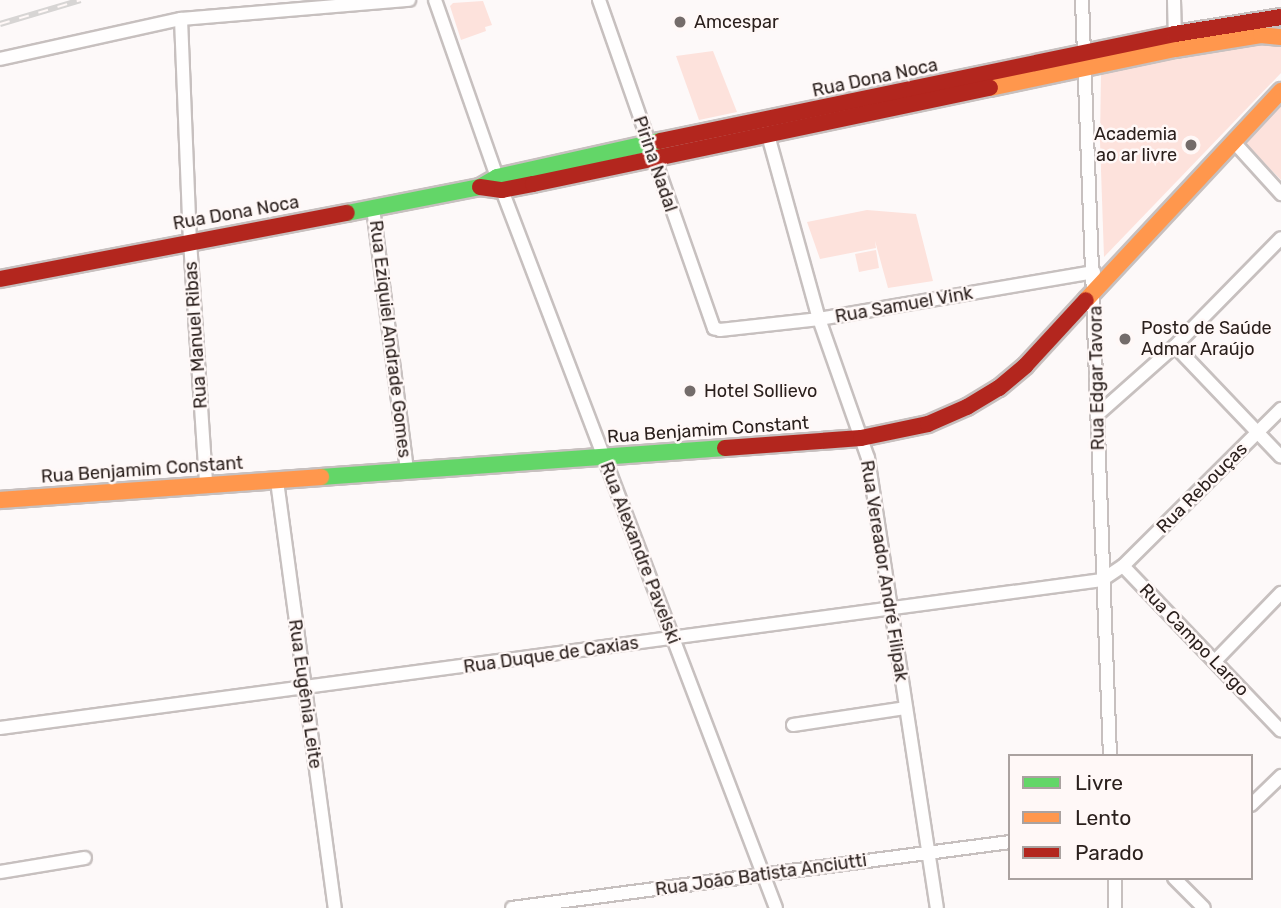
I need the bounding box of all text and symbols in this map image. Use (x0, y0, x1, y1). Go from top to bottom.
place label: Amcespar (694, 11, 779, 33)
marker: Amcespar (672, 14, 688, 30)
street label: Rua Dona Noca (810, 54, 940, 102)
street label: Pirina Nadal (629, 113, 681, 215)
place label: Academia ao ar livre (1094, 124, 1177, 166)
marker: Academia ao ar livre (1183, 137, 1199, 153)
street label: Rua Dona Noca (171, 191, 301, 235)
street label: Rua Eziquiel Andrade Gomes (365, 219, 415, 459)
street label: Rua Manuel Ribas (180, 261, 212, 409)
street label: Rua Samuel Vink (833, 282, 975, 328)
street label: Rua Edgar Tavora (1085, 305, 1109, 451)
place label: Posto de Saúde Admar Araújo (1141, 318, 1272, 360)
marker: Posto de Saúde Admar Araújo (1115, 329, 1135, 349)
place label: Hotel Sollievo (704, 380, 817, 402)
marker: Hotel Sollievo (682, 383, 698, 399)
street label: Rua Benjamim Constant (606, 412, 810, 448)
street label: Rua Rebouças (1152, 438, 1252, 538)
street label: Rua Benjamim Constant (40, 452, 244, 488)
street label: Rua Vereador André Filipak (856, 458, 912, 684)
street label: Rua Alexandre Pavelski (595, 459, 685, 647)
street label: Rua Campo Largo (1135, 579, 1253, 701)
street label: Rua Eugênia Leite (284, 618, 326, 770)
street label: Rua Duque de Caxias (462, 632, 640, 678)
legend (1008, 754, 1253, 880)
text: Livre (1075, 770, 1123, 795)
text: Lento (1075, 805, 1131, 830)
text: Parado (1075, 840, 1144, 865)
street label: Rua João Batista Anciutti (654, 849, 868, 901)

